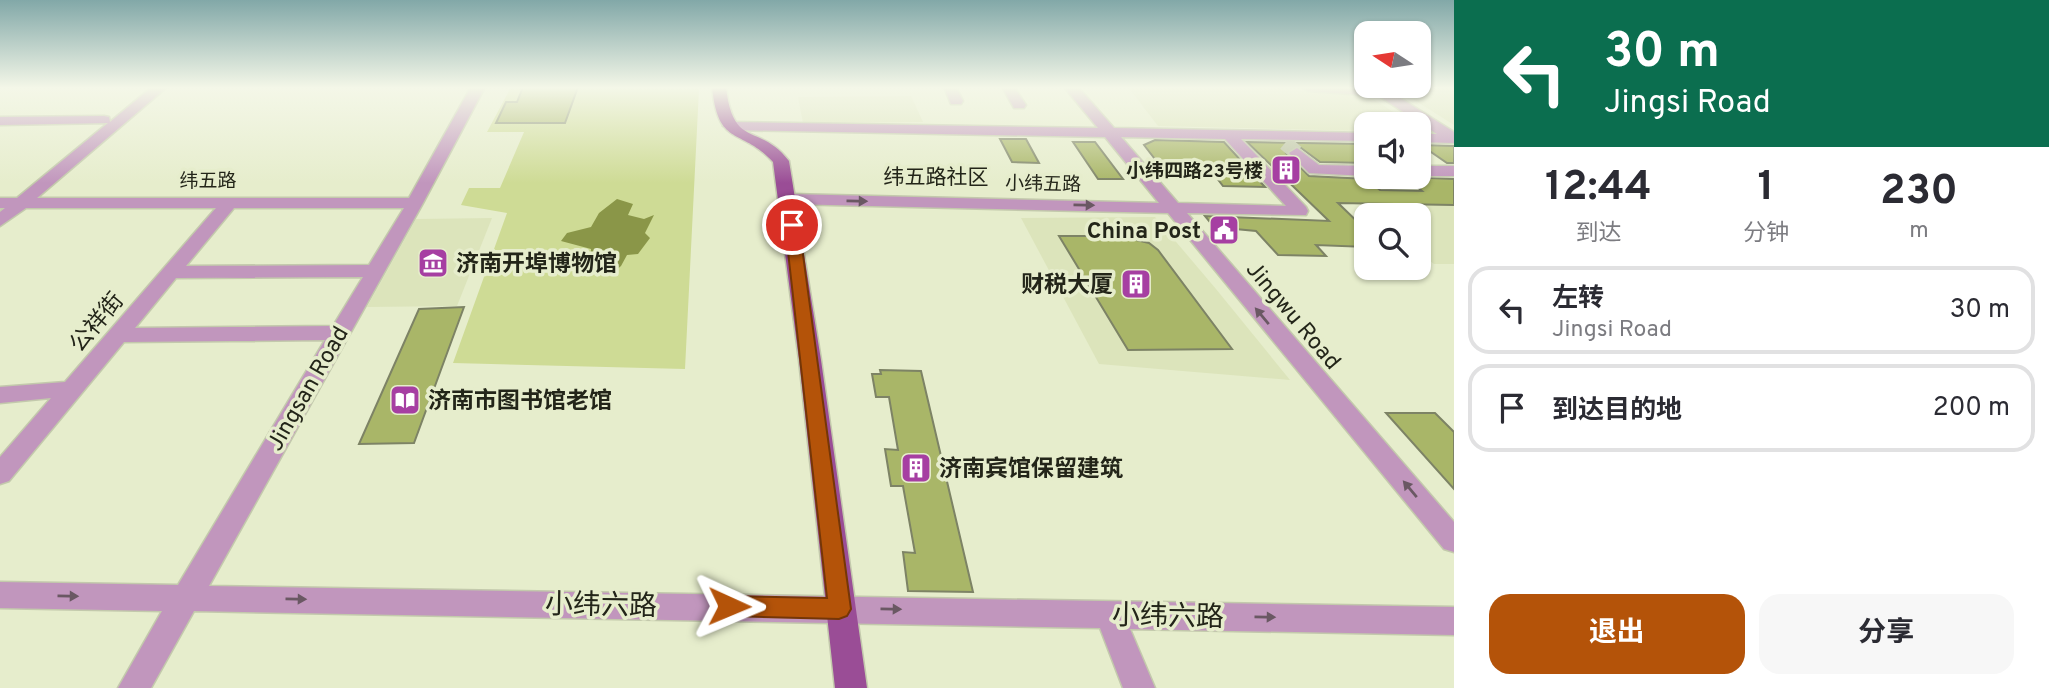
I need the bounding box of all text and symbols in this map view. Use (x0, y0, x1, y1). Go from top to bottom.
north arrow (1354, 21, 1432, 98)
map controls (1354, 21, 1431, 280)
text: 30 m (1604, 23, 1720, 85)
icon: left (1489, 28, 1580, 119)
text: Jingsi Road (1604, 84, 1771, 124)
button: sound (1354, 112, 1431, 189)
building icon: 小纬四路23号楼 (1269, 153, 1303, 187)
place label: 小纬四路23号楼 (1126, 160, 1263, 184)
text: 12:44 (1545, 162, 1652, 215)
text: 1 (1757, 162, 1774, 215)
district label: 纬五路社区 (884, 165, 989, 192)
text: 230 (1880, 166, 1958, 219)
street label: 纬五路 (179, 170, 237, 194)
street label: 小纬五路 (1005, 172, 1081, 198)
pin (762, 195, 822, 255)
one-way arrow (846, 195, 868, 206)
one-way arrow (1074, 199, 1096, 211)
button: search (1354, 203, 1431, 280)
icon: arrive (773, 206, 811, 244)
public building icon: China Post (1207, 213, 1241, 247)
text: m (1909, 217, 1929, 246)
place label: China Post (1087, 218, 1201, 247)
text: 到达 (1575, 220, 1621, 249)
text: 分钟 (1743, 220, 1789, 249)
museum icon: 济南开埠博物馆 (416, 246, 450, 280)
place label: 济南开埠博物馆 (456, 251, 617, 280)
street label: Jingwu Road (1238, 256, 1346, 377)
building icon: 财税大厦 (1119, 267, 1153, 301)
place label: 财税大厦 (1021, 272, 1113, 301)
text: 左转 (1552, 283, 1604, 316)
street label: 公祥街 (65, 288, 131, 359)
icon: left (1493, 291, 1531, 329)
text: 30 m (1950, 294, 2010, 327)
one-way arrow (1255, 307, 1270, 324)
text: Jingsi Road (1552, 316, 1672, 345)
street label: Jingsan Road (262, 322, 357, 457)
library icon: 济南市图书馆老馆 (388, 383, 422, 417)
place label: 济南市图书馆老馆 (428, 387, 612, 417)
icon: arrive (1493, 389, 1531, 427)
text: 200 m (1933, 392, 2010, 425)
text: 到达目的地 (1552, 395, 1682, 428)
building icon: 济南宾馆保留建筑 (899, 451, 933, 485)
place label: 济南宾馆保留建筑 (939, 456, 1123, 485)
one-way arrow (1402, 480, 1418, 498)
position arrow (692, 569, 766, 643)
street label: 小纬六路 (545, 588, 657, 626)
one-way arrow (57, 590, 79, 602)
one-way arrow (285, 593, 307, 605)
button: 退出 (1489, 594, 1745, 674)
button: 分享 (1759, 594, 2014, 674)
street label: 小纬六路 (1112, 599, 1224, 637)
one-way arrow (880, 604, 902, 615)
one-way arrow (1254, 611, 1276, 623)

